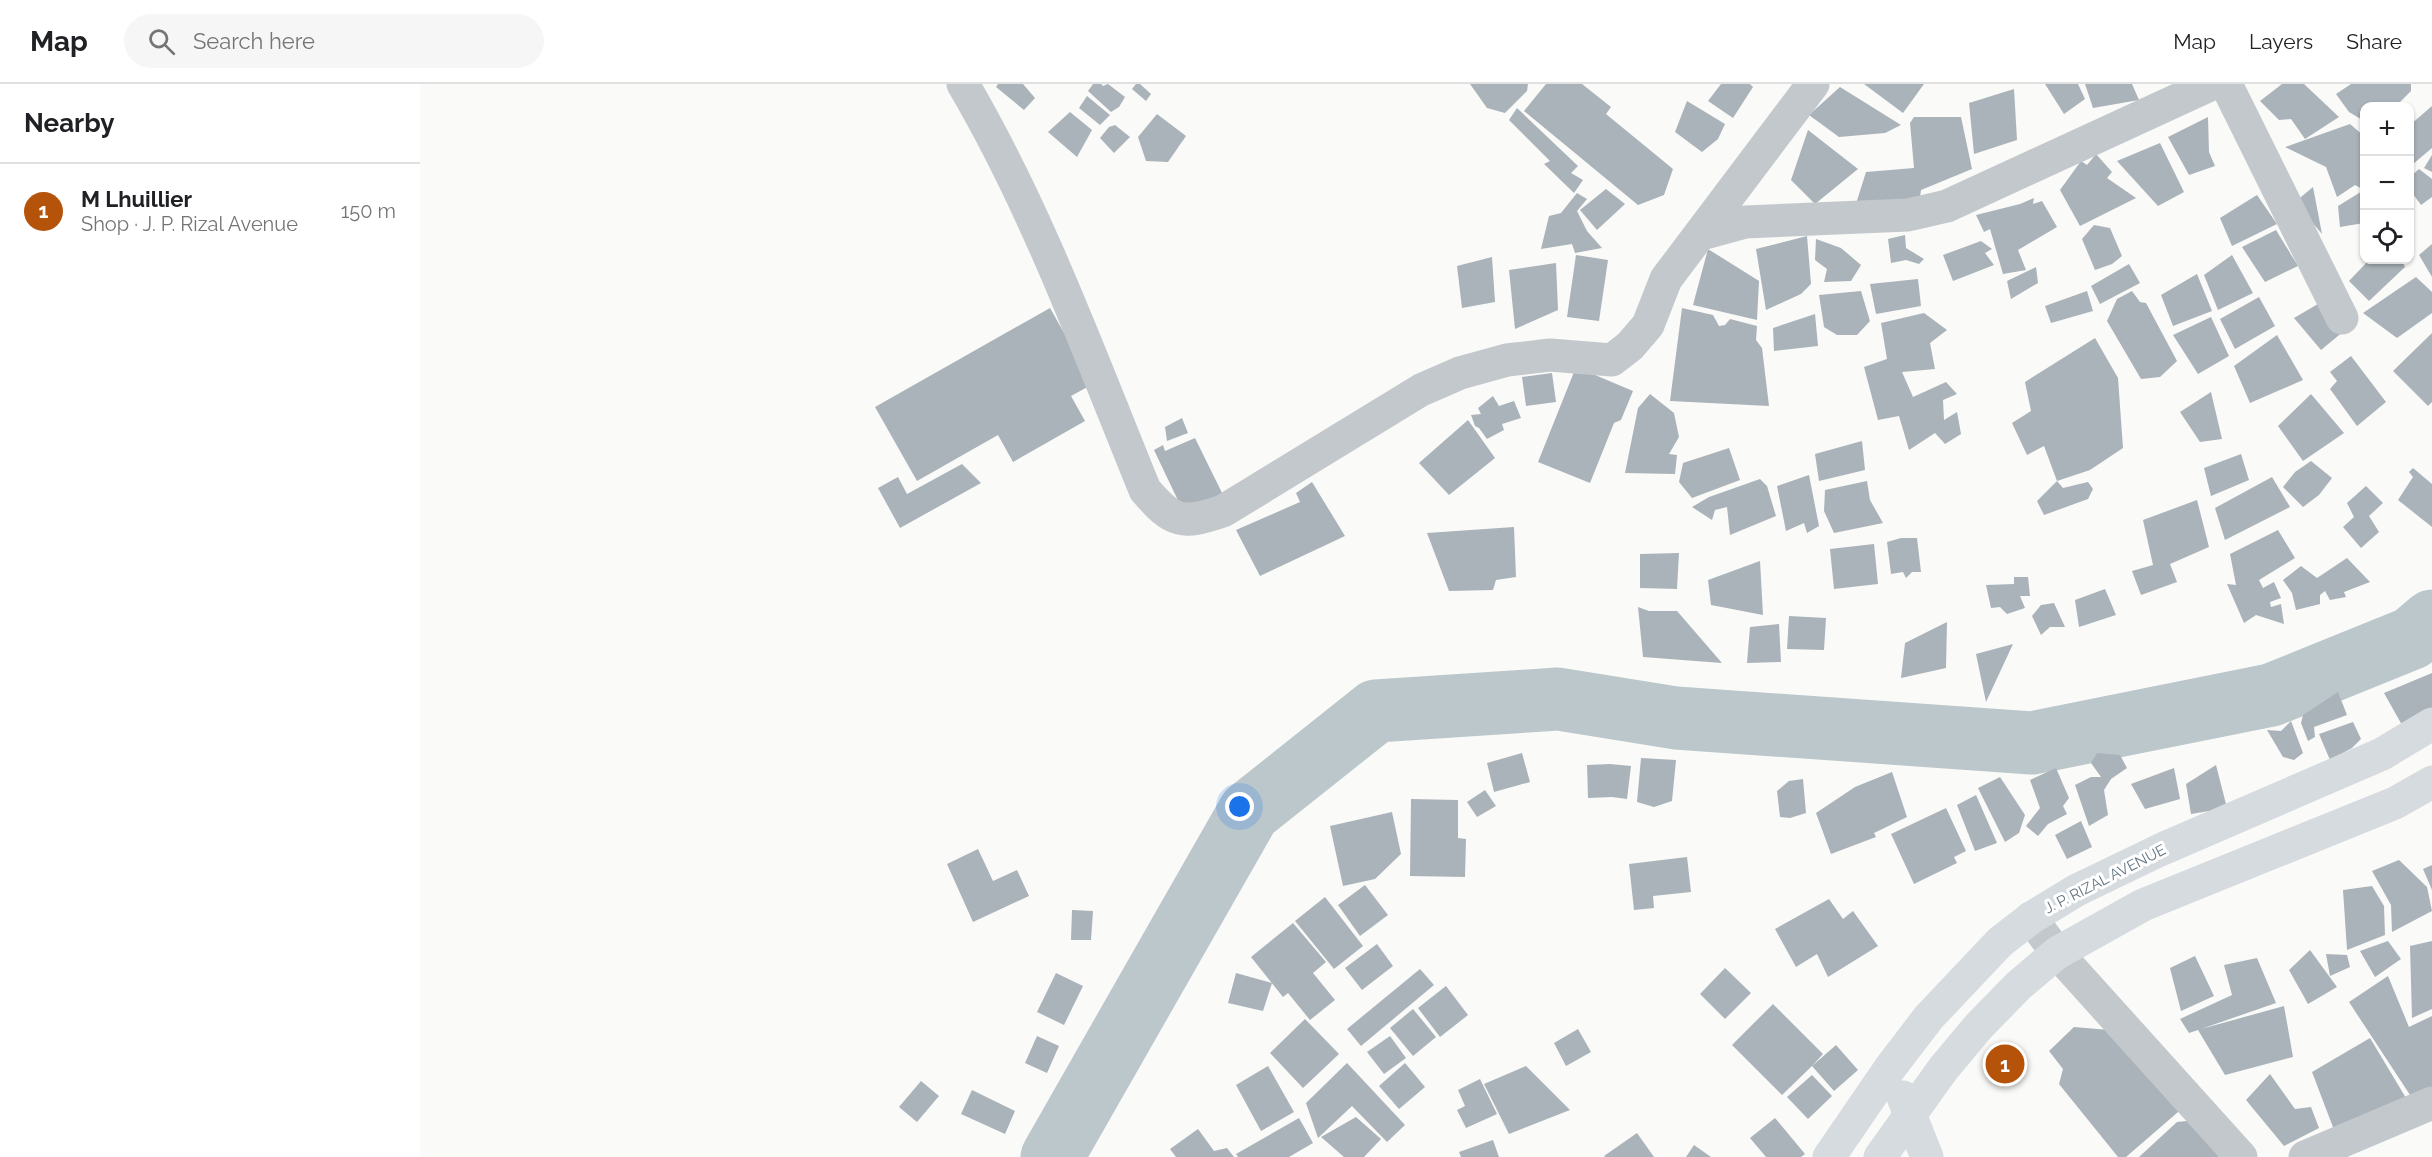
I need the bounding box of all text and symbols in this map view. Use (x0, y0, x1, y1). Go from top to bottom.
search box (124, 14, 544, 68)
text: Map (30, 25, 88, 58)
icon: search (145, 25, 178, 58)
text: Search here (193, 28, 315, 54)
text: Map (2173, 29, 2216, 54)
text: Layers (2249, 29, 2313, 54)
text: Share (2346, 29, 2402, 54)
map controls (2360, 102, 2414, 264)
button: + (2360, 102, 2414, 156)
text: Nearby (24, 108, 114, 138)
button: − (2360, 156, 2414, 210)
text: M Lhuillier (81, 186, 192, 212)
text: 1 (39, 199, 48, 223)
text: 150 m (341, 199, 396, 223)
button: locate (2360, 210, 2414, 264)
text: Shop · J. P. Rizal Avenue (81, 212, 298, 236)
your location (1225, 792, 1254, 821)
street label: J. P. RIZAL AVENUE (2041, 841, 2169, 917)
pin: 1 (1986, 1042, 2024, 1086)

